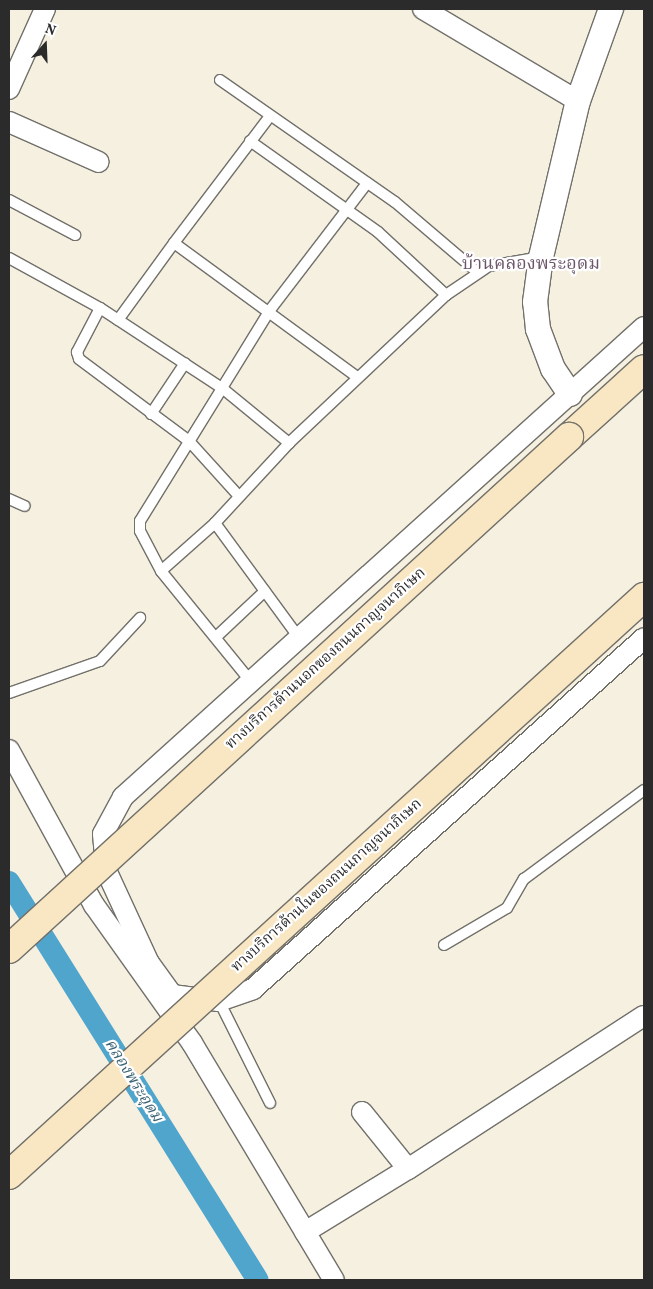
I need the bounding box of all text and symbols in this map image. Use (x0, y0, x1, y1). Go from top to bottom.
north arrow (20, 20, 70, 70)
text: N (42, 20, 58, 41)
district label: บ้านคลองพระอุดม (462, 254, 600, 276)
street label: ทางบริการด้านนอกของถนนกาญจนาภิเษก (222, 564, 430, 754)
street label: ทางบริการด้านในของถนนกาญจนาภิเษก (228, 796, 426, 976)
water label: คลองพระอุดม (100, 1036, 166, 1126)

